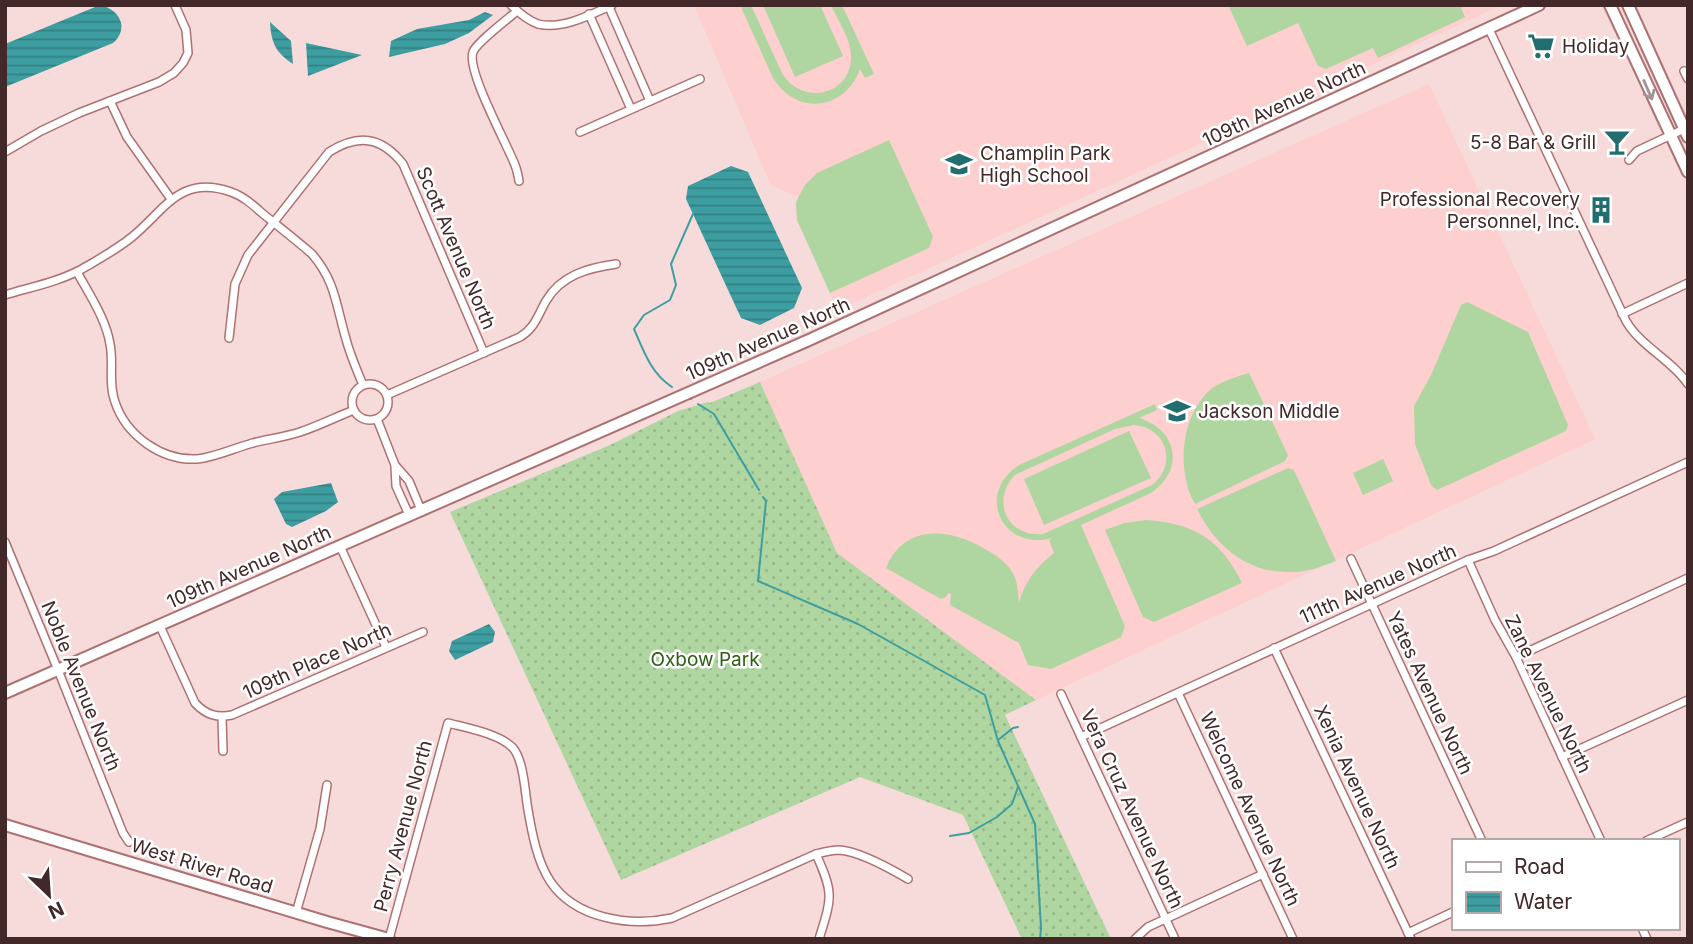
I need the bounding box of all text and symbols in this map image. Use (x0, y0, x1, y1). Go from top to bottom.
supermarket icon: Holiday (1526, 31, 1556, 61)
place label: Holiday (1562, 35, 1630, 58)
street label: 109th Avenue North (1199, 56, 1369, 152)
one-way arrow (1642, 78, 1655, 100)
bar icon: 5-8 Bar & Grill (1602, 127, 1632, 157)
place label: 5-8 Bar & Grill (1470, 131, 1596, 154)
place label: Champlin Park High School (980, 142, 1111, 187)
school or university icon: Champlin Park High School (944, 149, 974, 179)
street label: Scott Avenue North (411, 163, 501, 333)
place label: Professional Recovery Personnel, Inc. (1380, 188, 1580, 233)
building icon: Professional Recovery Personnel, Inc. (1586, 195, 1616, 225)
street label: 109th Avenue North (682, 292, 854, 386)
school or university icon: Jackson Middle (1162, 396, 1192, 426)
place label: Jackson Middle (1198, 400, 1340, 423)
street label: 109th Avenue North (163, 520, 335, 614)
street label: 111th Avenue North (1296, 539, 1460, 629)
street label: Noble Avenue North (36, 598, 126, 774)
street label: Yates Avenue North (1382, 608, 1478, 778)
street label: Zane Avenue North (1500, 611, 1596, 777)
street label: 109th Place North (239, 618, 395, 704)
park label: Oxbow Park (650, 648, 760, 671)
street label: Xenia Avenue North (1309, 701, 1405, 873)
street label: Vera Cruz Avenue North (1076, 706, 1188, 912)
street label: Welcome Avenue North (1195, 708, 1305, 910)
street label: Perry Avenue North (369, 738, 437, 914)
street label: West River Road (128, 834, 276, 898)
legend (1452, 839, 1679, 930)
text: Road (1514, 854, 1565, 879)
north arrow (14, 860, 84, 930)
text: Water (1514, 889, 1572, 914)
text: N (45, 896, 67, 923)

